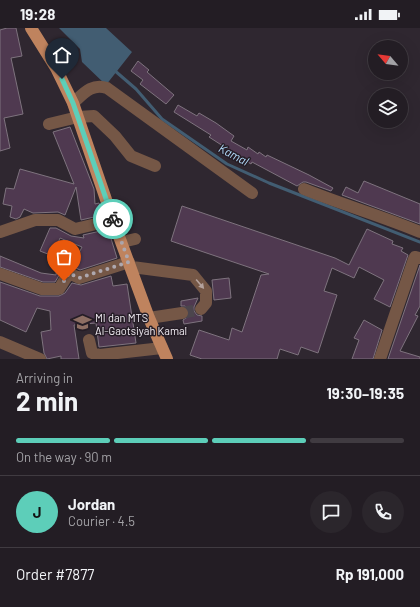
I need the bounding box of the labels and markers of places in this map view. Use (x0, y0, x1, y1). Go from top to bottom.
pin (45, 38, 79, 79)
pin (47, 240, 81, 281)
place label: MI dan MTS Al-Gaotsiyah Kamal (95, 311, 187, 337)
school or university icon: MI dan MTS Al-Gaotsiyah Kamal (72, 313, 92, 333)

